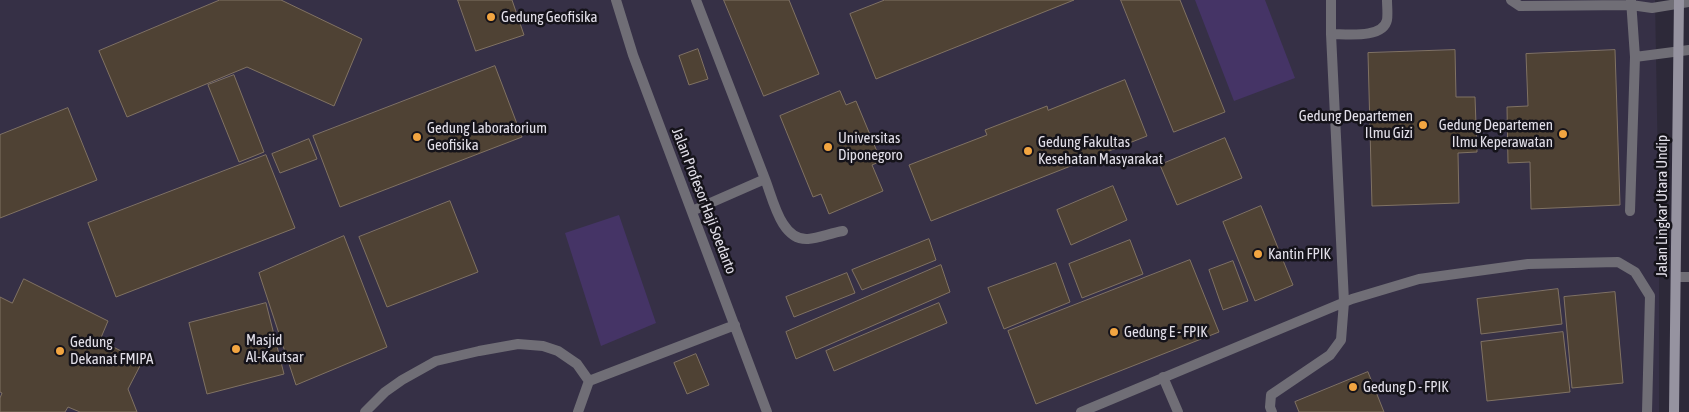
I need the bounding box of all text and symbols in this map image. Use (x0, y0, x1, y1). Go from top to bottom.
place label: Gedung Geofisika (501, 8, 597, 26)
marker: Gedung Geofisika (485, 11, 497, 23)
place label: Gedung Departemen Ilmu Gizi (1299, 107, 1413, 142)
place label: Gedung Departemen Ilmu Keperawatan (1439, 116, 1553, 151)
place label: Gedung Laboratorium Geofisika (427, 119, 547, 154)
marker: Gedung Departemen Ilmu Gizi (1417, 119, 1429, 131)
street label: Jalan Profesor Haji Soedarto (668, 125, 740, 277)
marker: Gedung Departemen Ilmu Keperawatan (1557, 128, 1569, 140)
place label: Universitas Diponegoro (838, 129, 903, 164)
marker: Gedung Laboratorium Geofisika (411, 131, 423, 143)
place label: Gedung Fakultas Kesehatan Masyarakat (1038, 133, 1163, 168)
street label: Jalan Lingkar Utara Undip (1653, 135, 1671, 277)
marker: Universitas Diponegoro (822, 141, 834, 153)
marker: Gedung Fakultas Kesehatan Masyarakat (1022, 145, 1034, 157)
place label: Kantin FPIK (1268, 245, 1331, 263)
marker: Kantin FPIK (1252, 248, 1264, 260)
place label: Gedung E - FPIK (1124, 323, 1208, 341)
marker: Gedung E - FPIK (1108, 326, 1120, 338)
place label: Masjid Al-Kautsar (246, 331, 303, 366)
place label: Gedung Dekanat FMIPA (70, 333, 153, 368)
marker: Masjid Al-Kautsar (230, 343, 242, 355)
marker: Gedung Dekanat FMIPA (54, 345, 66, 357)
place label: Gedung D - FPIK (1363, 378, 1449, 396)
marker: Gedung D - FPIK (1347, 381, 1359, 393)

